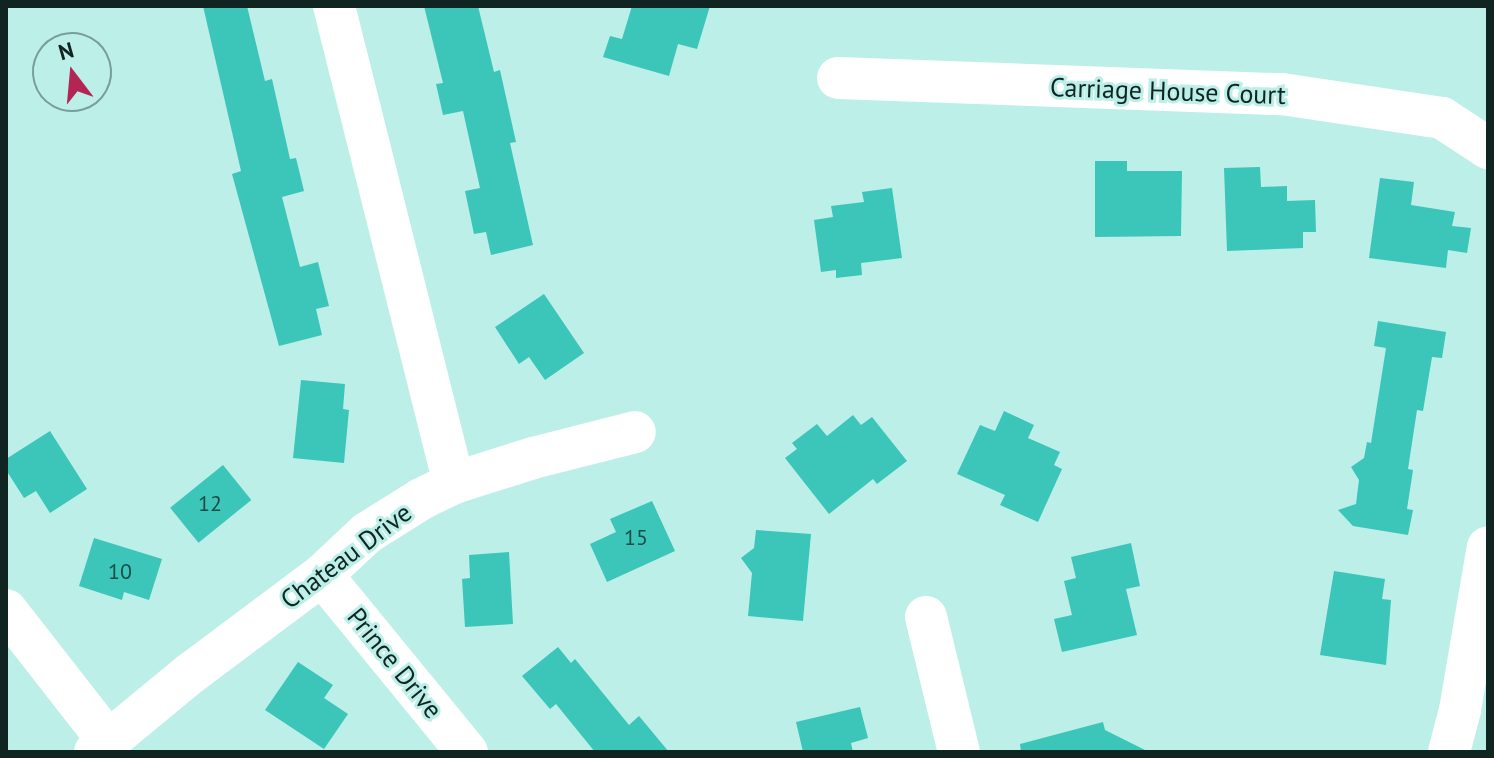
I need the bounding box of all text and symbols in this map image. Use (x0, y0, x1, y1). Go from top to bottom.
north arrow (32, 32, 112, 112)
text: N (55, 35, 77, 66)
street label: Carriage House Court (1050, 71, 1286, 111)
house number: 12 (198, 491, 222, 517)
street label: Chateau Drive (274, 497, 418, 615)
house number: 15 (624, 525, 648, 551)
house number: 10 (108, 559, 132, 585)
street label: Prince Drive (341, 601, 449, 725)

